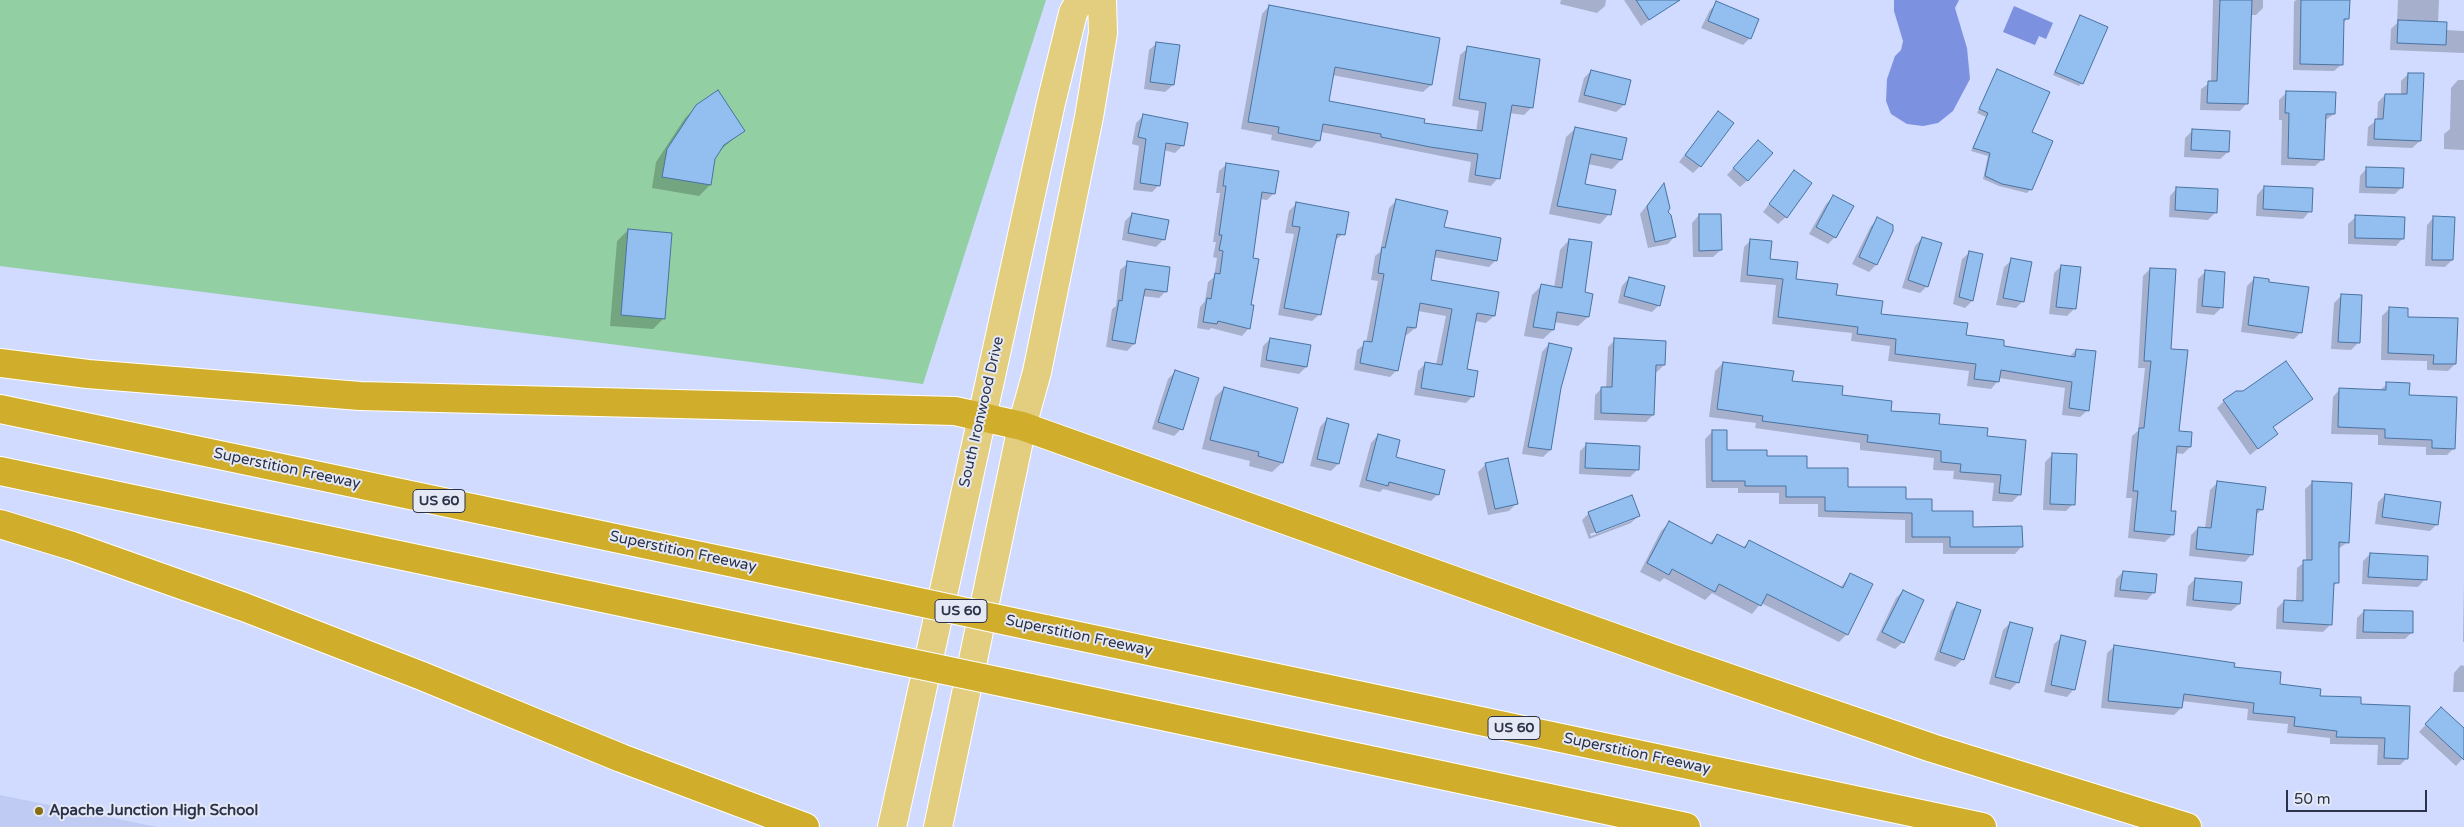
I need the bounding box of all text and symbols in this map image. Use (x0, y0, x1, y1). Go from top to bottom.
street label: South Ironwood Drive (956, 335, 1008, 489)
street label: Superstition Freeway (212, 445, 362, 493)
road number: US 60 (413, 490, 465, 512)
street label: Superstition Freeway (608, 528, 758, 576)
road number: US 60 (935, 600, 987, 622)
street label: Superstition Freeway (1004, 612, 1154, 660)
road number: US 60 (1488, 716, 1540, 740)
street label: Superstition Freeway (1562, 730, 1712, 778)
scale bar (2289, 780, 2430, 812)
text: 50 m (2294, 790, 2331, 808)
place label: Apache Junction High School (49, 802, 258, 820)
marker: Apache Junction High School (33, 805, 45, 817)

